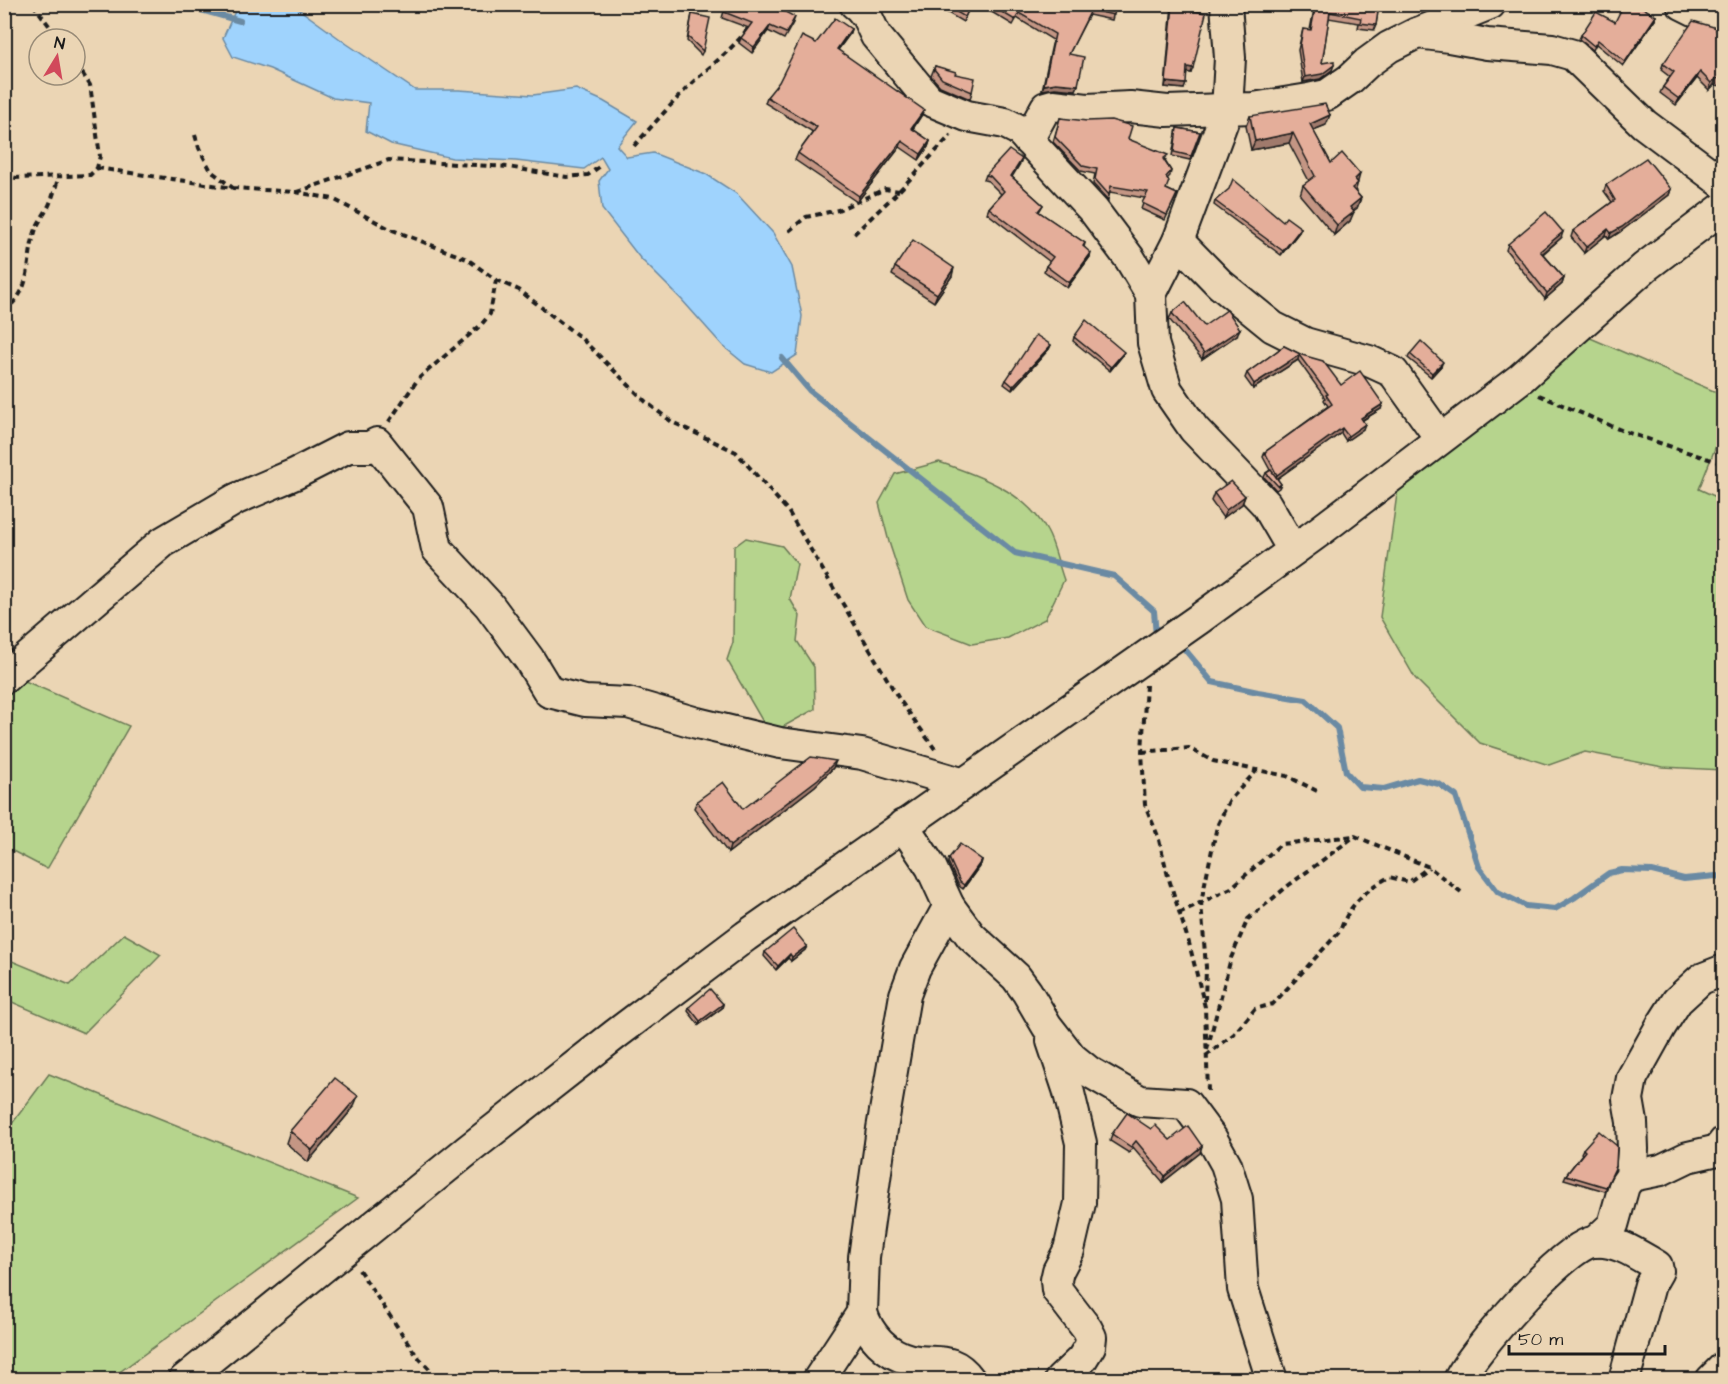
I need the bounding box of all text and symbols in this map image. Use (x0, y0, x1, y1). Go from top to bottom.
north arrow (27, 27, 87, 87)
text: N (53, 32, 67, 55)
scale bar (1509, 1318, 1665, 1356)
text: 50 m (1518, 1327, 1563, 1352)

